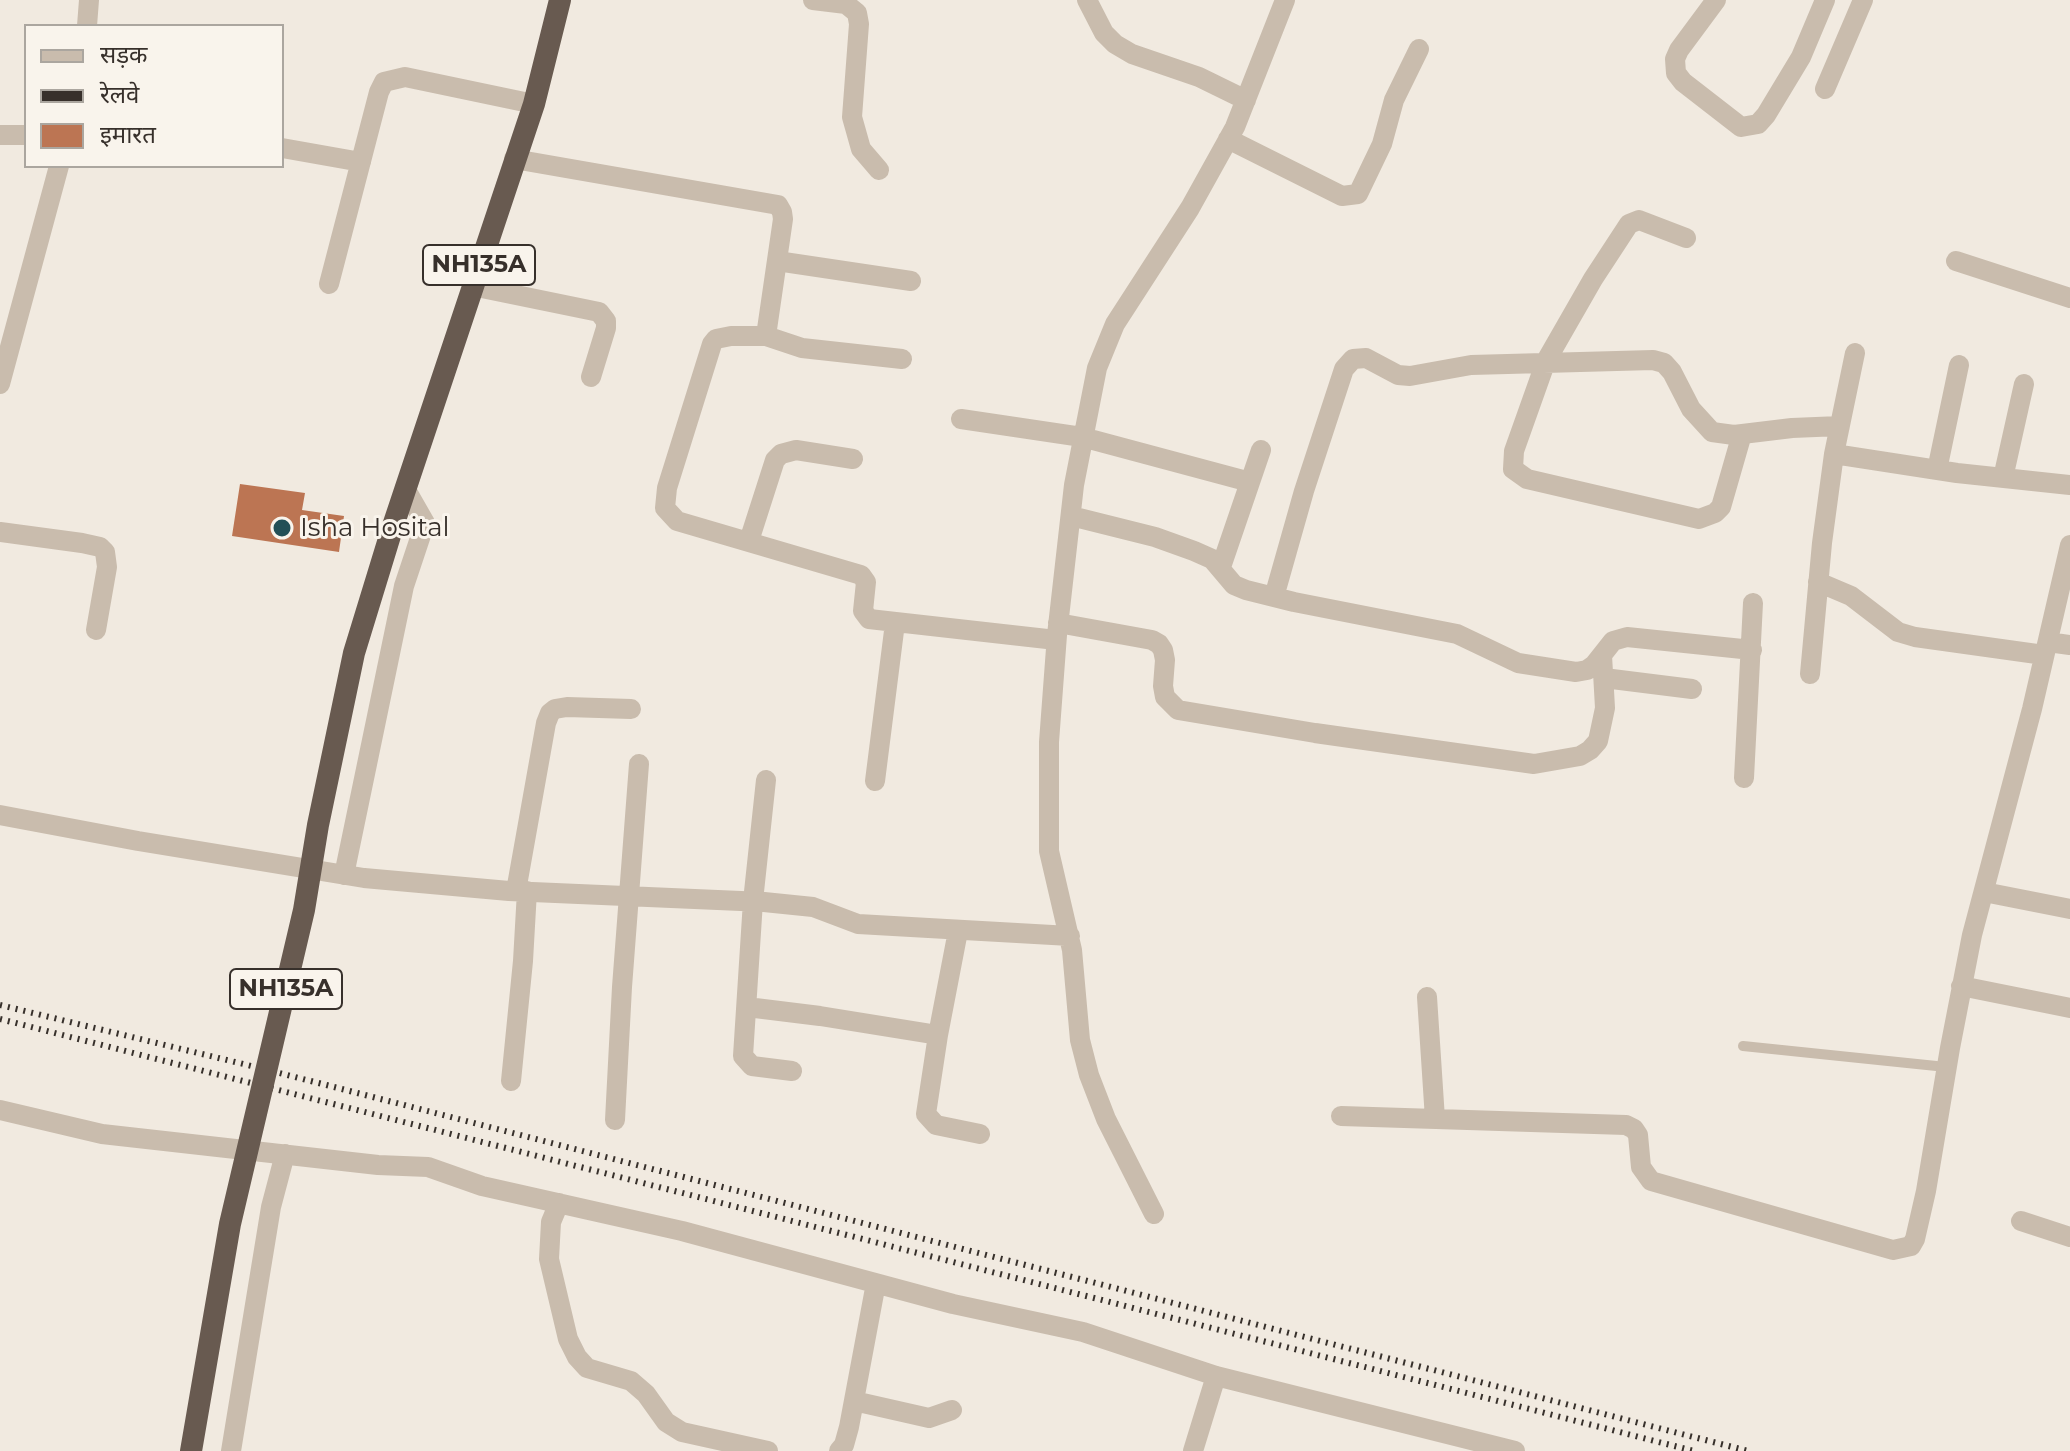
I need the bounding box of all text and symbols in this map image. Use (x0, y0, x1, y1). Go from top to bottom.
legend (24, 24, 284, 168)
text: सड़क (100, 40, 148, 69)
text: रेलवे (100, 80, 139, 109)
text: इमारत (100, 120, 156, 149)
road number: NH135A (423, 245, 535, 285)
place label: Isha Hosital (300, 512, 450, 544)
marker: Isha Hosital (271, 517, 293, 539)
road number: NH135A (230, 969, 342, 1009)

